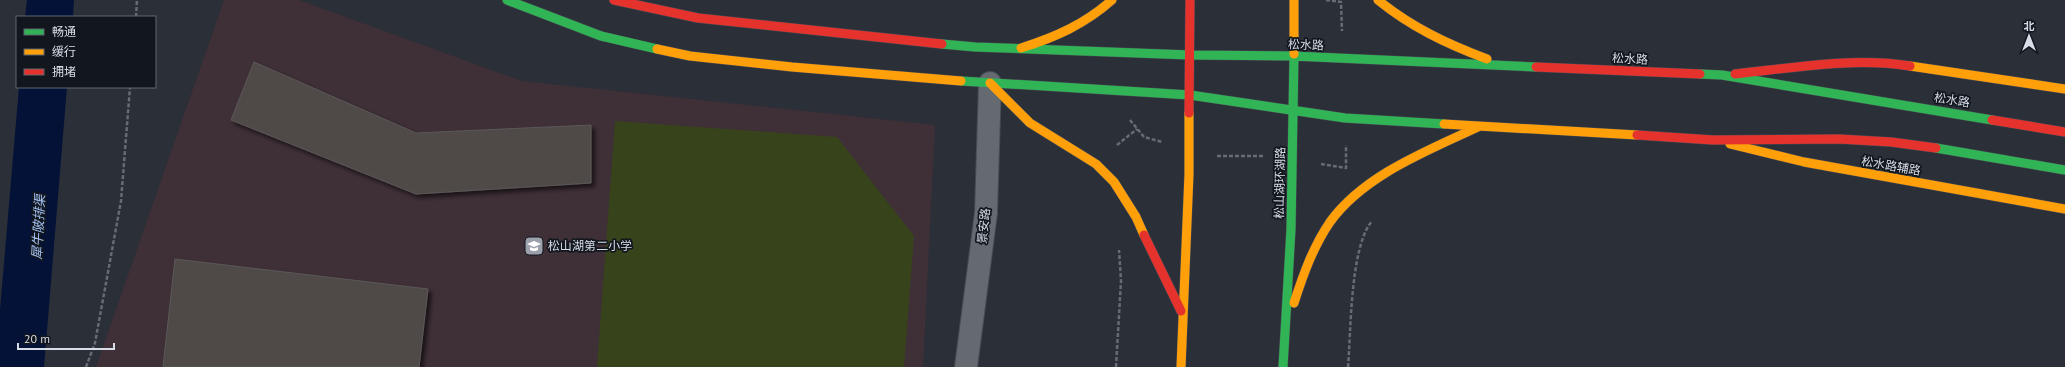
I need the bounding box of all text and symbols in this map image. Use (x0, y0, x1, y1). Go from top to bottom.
legend (16, 16, 156, 88)
north arrow (2009, 16, 2049, 56)
text: 北 (2024, 19, 2035, 33)
text: 畅通 (52, 24, 76, 39)
street label: 松水路 (1288, 36, 1324, 53)
text: 缓行 (52, 44, 76, 59)
street label: 松水路 (1612, 50, 1648, 67)
text: 拥堵 (52, 64, 76, 79)
street label: 松水路 (1933, 89, 1971, 110)
street label: 松山湖环湖路 (1271, 147, 1288, 219)
street label: 松水路辅路 (1860, 153, 1922, 178)
water label: 犀牛陂排渠 (28, 192, 49, 260)
street label: 景安路 (974, 207, 993, 245)
school or university icon: 松山湖第二小学 (523, 235, 545, 257)
place label: 松山湖第二小学 (548, 238, 632, 253)
scale bar (18, 325, 114, 351)
text: 20 m (24, 331, 50, 346)

